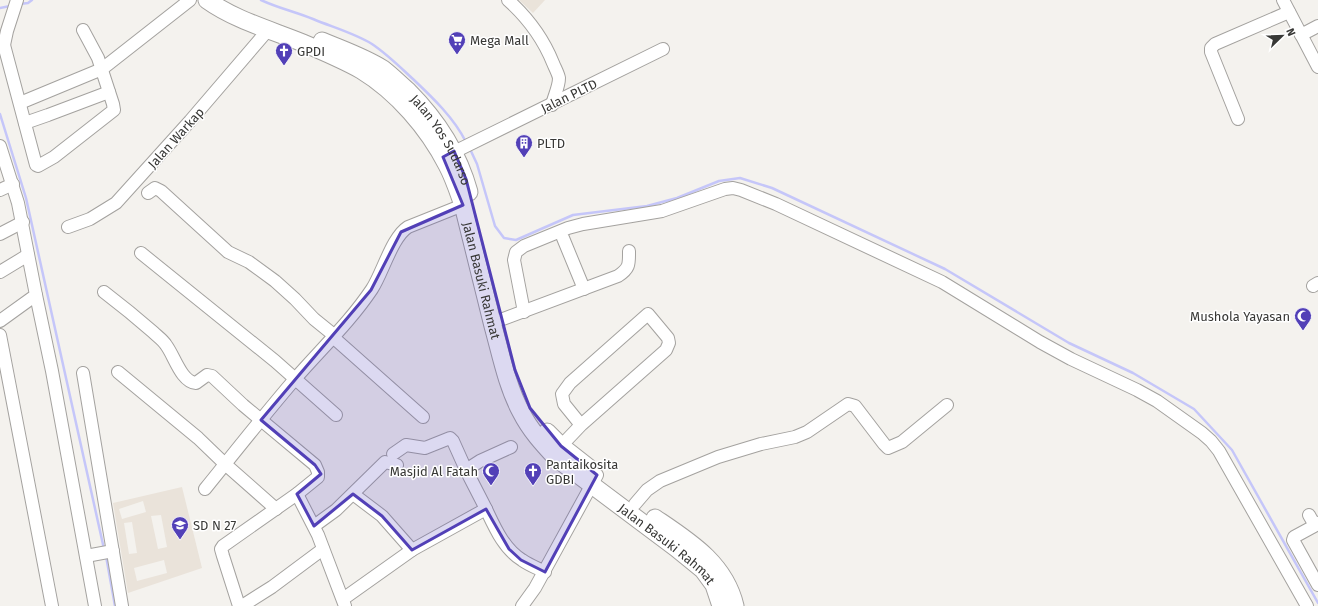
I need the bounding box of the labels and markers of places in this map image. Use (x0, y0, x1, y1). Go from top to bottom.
supermarket icon: Mega Mall (447, 30, 467, 55)
place label: Mega Mall (470, 33, 529, 48)
church icon: GPDI (274, 41, 294, 66)
place label: GPDI (297, 44, 325, 59)
building icon: PLTD (514, 133, 534, 158)
place label: PLTD (537, 136, 565, 151)
mosque icon: Mushola Yayasan (1293, 306, 1313, 331)
place label: Mushola Yayasan (1190, 309, 1290, 324)
place label: Pantaikosita GDBI (546, 457, 618, 487)
mosque icon: Masjid Al Fatah (481, 461, 501, 486)
church icon: Pantaikosita GDBI (523, 461, 543, 486)
place label: Masjid Al Fatah (390, 464, 478, 479)
school or university icon: SD N 27 (170, 515, 190, 540)
place label: SD N 27 (193, 518, 237, 533)

